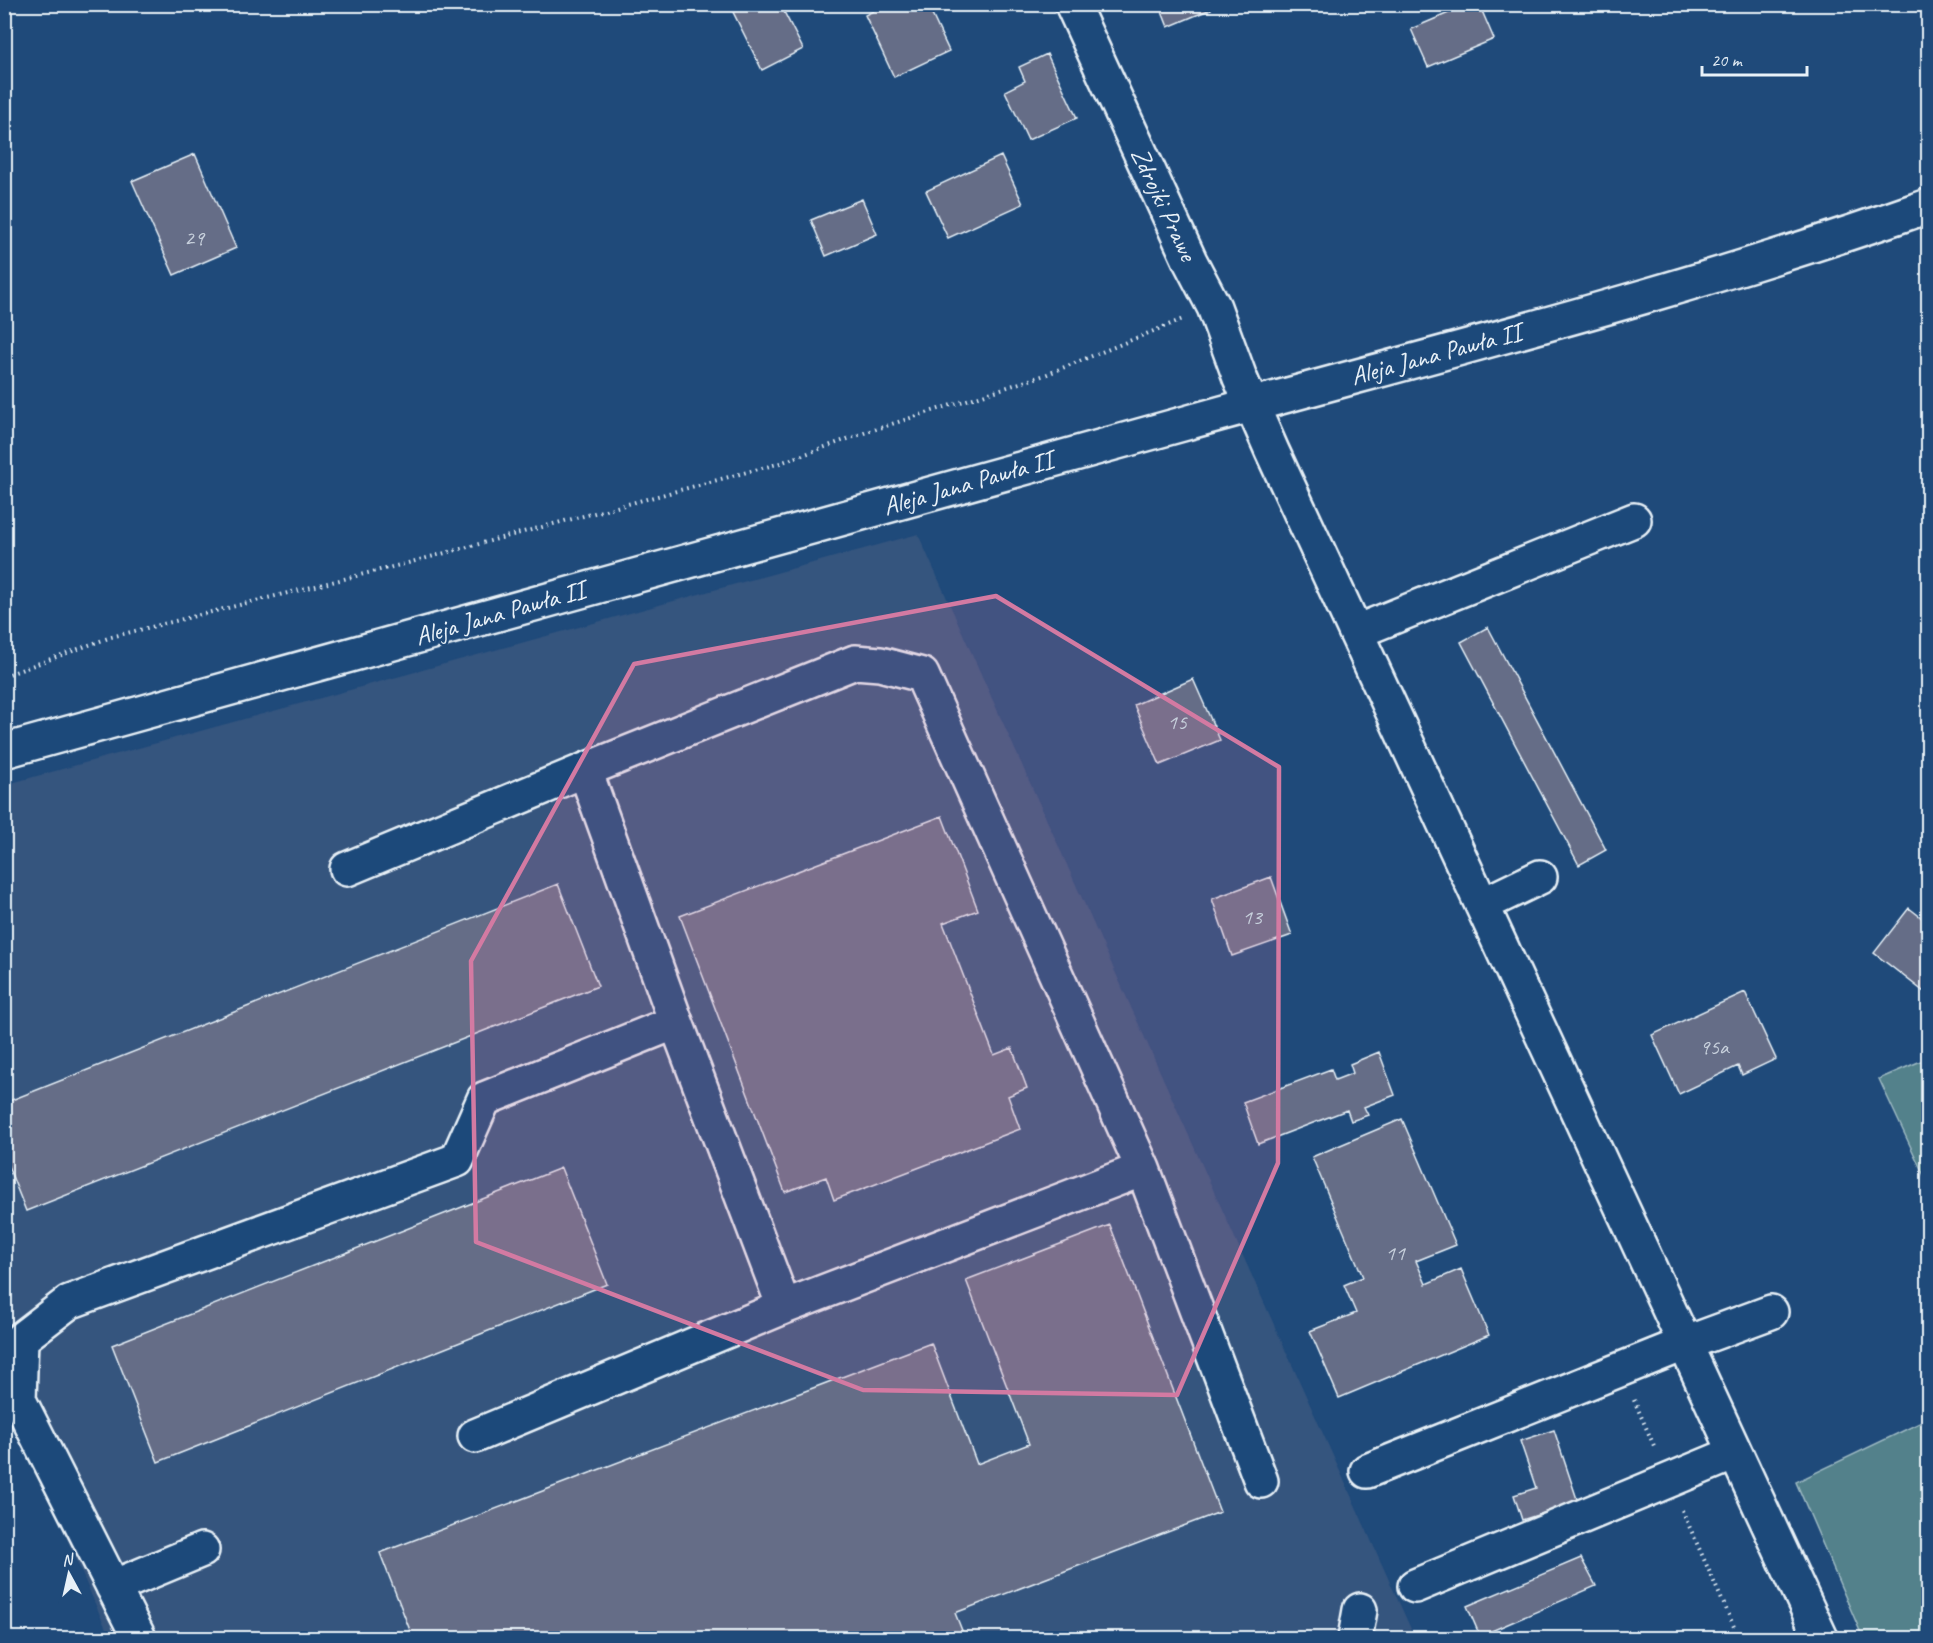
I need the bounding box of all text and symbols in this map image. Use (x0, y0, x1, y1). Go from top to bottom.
scale bar (1702, 39, 1807, 77)
text: 20 m (1711, 49, 1744, 71)
street label: Zdrojki Prawe (1123, 142, 1206, 268)
house number: 29 (184, 224, 206, 252)
street label: Aleja Jana Pawła II (1347, 314, 1530, 393)
street label: Aleja Jana Pawła II (879, 441, 1062, 523)
street label: Aleja Jana Pawła II (411, 571, 594, 653)
house number: 15 (1167, 708, 1188, 736)
house number: 13 (1242, 903, 1264, 931)
house number: 95a (1699, 1033, 1730, 1061)
house number: 11 (1385, 1239, 1406, 1267)
north arrow (39, 1544, 99, 1604)
text: N (61, 1549, 76, 1571)

